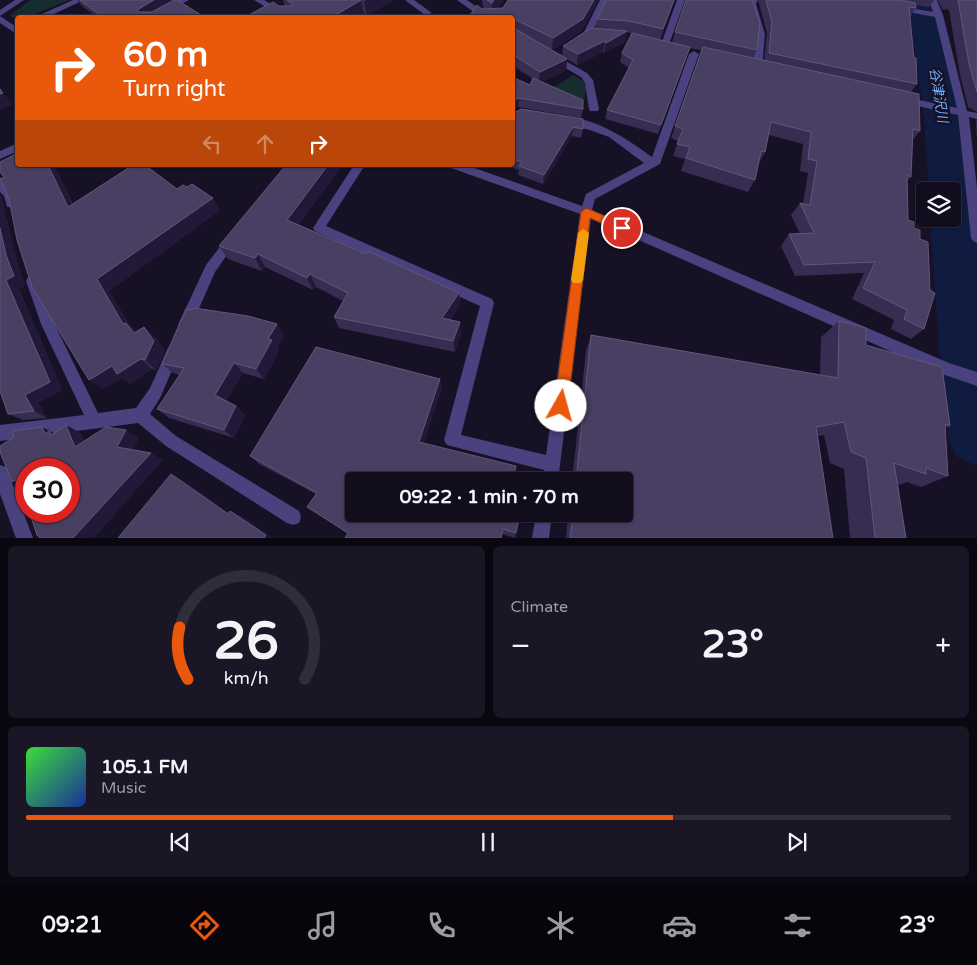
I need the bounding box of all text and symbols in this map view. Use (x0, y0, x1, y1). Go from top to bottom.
text: 60 m (123, 34, 208, 76)
icon: right (40, 35, 105, 100)
water label: 谷津沢川 (926, 66, 952, 126)
text: Turn right (123, 76, 225, 102)
icon: left (198, 130, 226, 158)
icon: ahead (251, 130, 279, 158)
icon: right (304, 130, 332, 158)
map controls (916, 182, 961, 227)
button: layers (916, 182, 961, 227)
pin (601, 207, 643, 249)
icon: arrive (608, 214, 636, 242)
position arrow (534, 379, 586, 431)
speed limit sign: 30 (15, 458, 80, 523)
text: 09:22 · 1 min · 70 m (399, 486, 579, 508)
text: Climate (511, 597, 568, 617)
text: 26 (214, 610, 279, 673)
text: 23° (702, 622, 764, 668)
text: − (511, 629, 530, 663)
text: + (935, 629, 951, 663)
text: km/h (224, 668, 269, 689)
text: 105.1 FM (101, 756, 188, 778)
text: Music (101, 778, 146, 798)
icon: previous (166, 828, 194, 856)
icon: pause (474, 828, 502, 856)
icon: next (783, 828, 811, 856)
icon: directions (187, 908, 222, 943)
icon: music (305, 908, 340, 943)
icon: phone (424, 908, 459, 943)
icon: climate (543, 908, 578, 943)
icon: car (662, 908, 697, 943)
icon: filters (780, 908, 815, 943)
text: 09:21 (42, 912, 103, 938)
text: 23° (899, 912, 935, 938)

